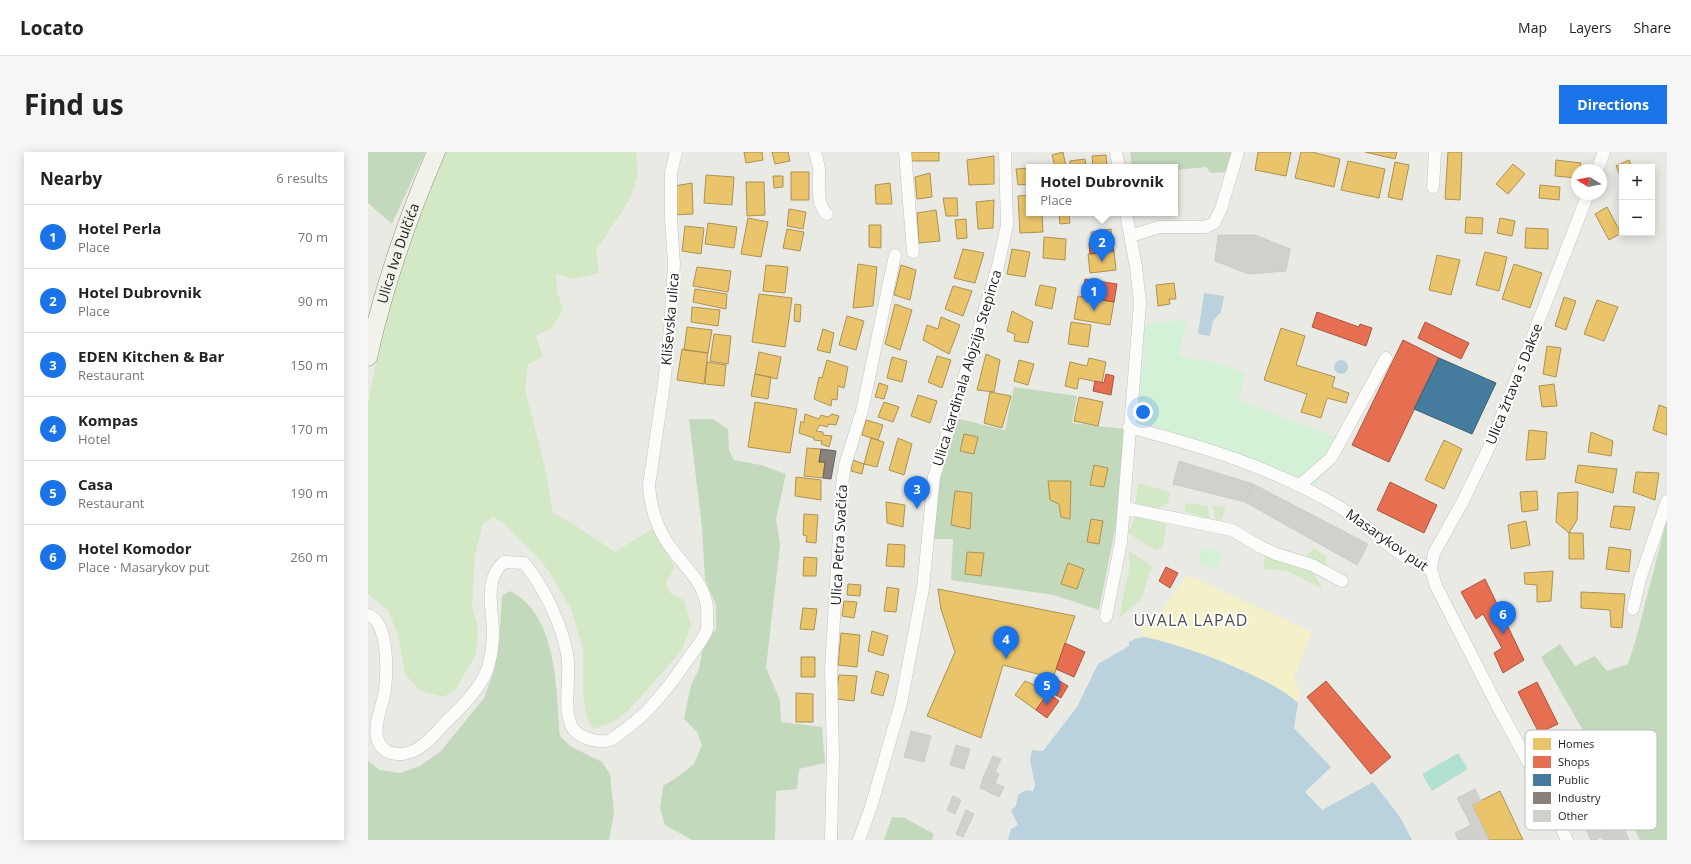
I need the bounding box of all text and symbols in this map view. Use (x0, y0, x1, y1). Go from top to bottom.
text: Locato (20, 15, 84, 41)
text: Map (1518, 18, 1547, 37)
text: Layers (1569, 18, 1611, 37)
text: Share (1633, 18, 1671, 37)
text: Find us (24, 85, 124, 123)
button: Directions (1559, 85, 1667, 124)
popup (1026, 164, 1178, 216)
north arrow (1571, 164, 1607, 200)
map controls (1619, 164, 1655, 236)
button: + (1619, 164, 1655, 200)
text: Nearby (40, 167, 102, 190)
text: 6 results (276, 169, 328, 187)
text: Hotel Dubrovnik (1040, 171, 1164, 191)
text: Place (1040, 191, 1072, 209)
street label: Ulica Iva Dulčića (372, 200, 423, 306)
button: − (1619, 200, 1655, 236)
text: Hotel Perla (78, 218, 161, 238)
text: 1 (49, 228, 57, 246)
text: 70 m (298, 228, 328, 246)
pin: 2 (1089, 229, 1115, 262)
text: Place (78, 238, 110, 256)
street label: Ulica kardinala Alojzija Stepinca (928, 267, 1006, 469)
street label: Kliševska ulica (656, 272, 683, 366)
pin: 1 (1081, 278, 1107, 311)
text: Hotel Dubrovnik (78, 282, 201, 302)
text: 2 (49, 292, 57, 310)
text: 90 m (298, 292, 328, 310)
text: Place (78, 302, 110, 320)
street label: Ulica žrtava s Dakse (1481, 320, 1547, 447)
text: EDEN Kitchen & Bar (78, 346, 224, 366)
text: 3 (49, 356, 57, 374)
text: 150 m (290, 356, 328, 374)
text: Restaurant (78, 366, 145, 384)
your location (1133, 402, 1153, 422)
text: Kompas (78, 410, 138, 430)
text: 4 (49, 420, 57, 438)
text: 170 m (290, 420, 328, 438)
text: Hotel (78, 430, 111, 448)
text: Casa (78, 474, 113, 494)
pin: 3 (904, 476, 930, 509)
text: 5 (49, 484, 57, 502)
text: 190 m (290, 484, 328, 502)
street label: Ulica Petra Svačića (826, 484, 851, 606)
text: Restaurant (78, 494, 145, 512)
street label: Masarykov put (1342, 504, 1432, 575)
text: Hotel Komodor (78, 538, 191, 558)
text: 6 (49, 548, 57, 566)
text: 260 m (290, 548, 328, 566)
text: Place · Masarykov put (78, 558, 209, 576)
pin: 6 (1490, 601, 1516, 634)
district label: UVALA LAPAD (1134, 609, 1248, 631)
pin: 4 (993, 626, 1019, 659)
pin: 5 (1034, 672, 1060, 705)
legend (1525, 730, 1657, 830)
text: Homes (1558, 736, 1594, 751)
text: Shops (1558, 754, 1589, 769)
text: Public (1558, 772, 1589, 787)
text: Industry (1558, 790, 1601, 805)
text: Other (1558, 808, 1588, 823)

